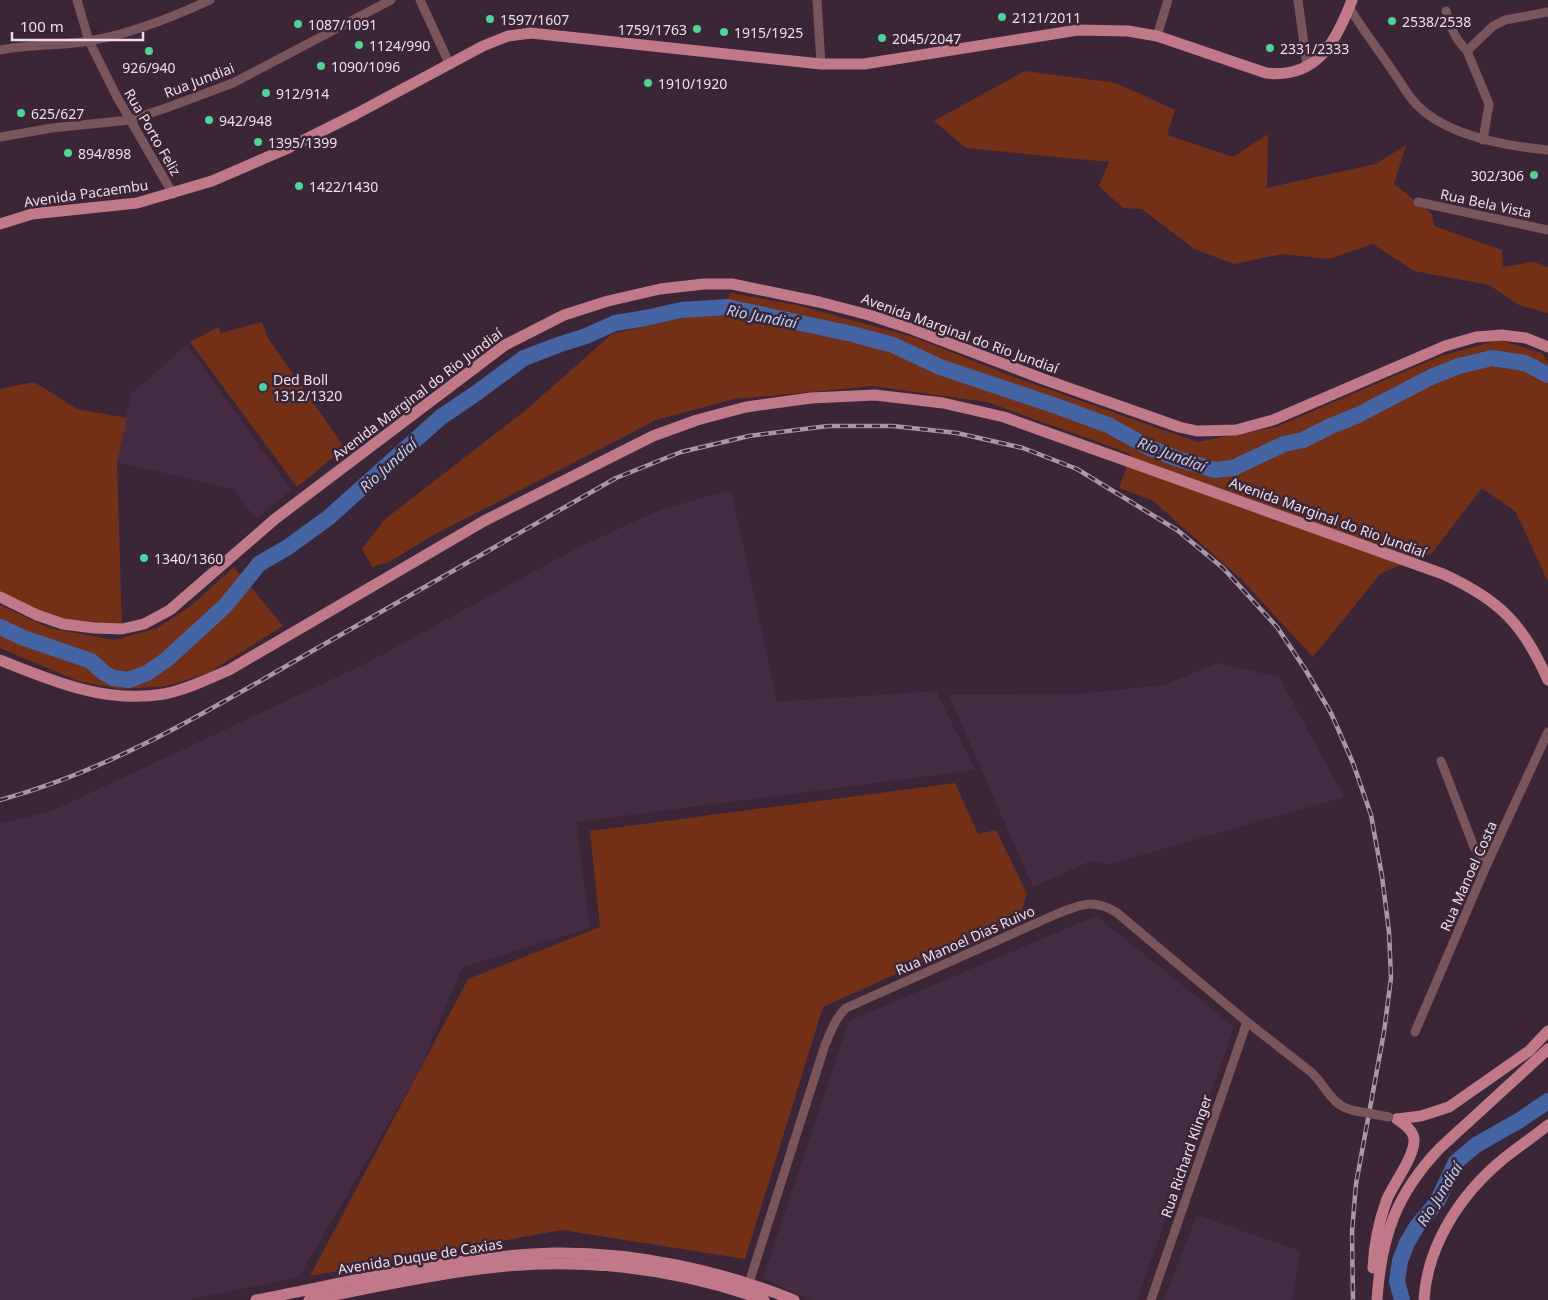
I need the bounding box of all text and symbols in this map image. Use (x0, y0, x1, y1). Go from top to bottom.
place label: 2121/2011 (1012, 8, 1081, 27)
scale bar (12, 10, 144, 42)
place label: 1597/1607 (500, 10, 569, 29)
marker: 2121/2011 (996, 11, 1008, 23)
place label: 2538/2538 (1402, 12, 1471, 31)
marker: 1597/1607 (484, 13, 496, 25)
place label: 1087/1091 (308, 15, 377, 34)
marker: 2538/2538 (1386, 15, 1398, 27)
text: 100 m (20, 16, 64, 36)
marker: 1087/1091 (292, 18, 304, 30)
place label: 1759/1763 (618, 20, 687, 39)
marker: 1759/1763 (691, 23, 703, 35)
place label: 1915/1925 (734, 23, 803, 42)
marker: 1915/1925 (718, 26, 730, 38)
place label: 2045/2047 (892, 29, 961, 48)
marker: 2045/2047 (876, 32, 888, 44)
place label: 1124/990 (369, 36, 430, 55)
marker: 1124/990 (353, 39, 365, 51)
place label: 2331/2333 (1280, 39, 1349, 58)
marker: 2331/2333 (1264, 42, 1276, 54)
marker: 926/940 (143, 45, 155, 57)
place label: 1090/1096 (331, 57, 400, 76)
place label: 926/940 (122, 58, 176, 77)
street label: Rua Jundiai (161, 58, 237, 102)
marker: 1090/1096 (315, 60, 327, 72)
place label: 1910/1920 (658, 74, 727, 93)
marker: 1910/1920 (642, 77, 654, 89)
place label: 912/914 (276, 84, 329, 103)
street label: Rua Porto Feliz (120, 85, 186, 179)
marker: 912/914 (260, 87, 272, 99)
place label: 625/627 (31, 104, 84, 123)
marker: 625/627 (15, 107, 27, 119)
place label: 942/948 (219, 111, 272, 130)
marker: 942/948 (203, 114, 215, 126)
place label: 1395/1399 (268, 133, 337, 152)
marker: 1395/1399 (252, 136, 264, 148)
place label: 894/898 (78, 144, 131, 163)
marker: 894/898 (62, 147, 74, 159)
place label: 302/306 (1471, 166, 1524, 185)
marker: 302/306 (1528, 169, 1540, 181)
street label: Avenida Pacaembu (23, 175, 149, 211)
place label: 1422/1430 (309, 177, 378, 196)
marker: 1422/1430 (293, 180, 305, 192)
street label: Rua Bela Vista (1439, 184, 1533, 222)
street label: Avenida Marginal do Rio Jundiaí (859, 288, 1062, 378)
water label: Rio Jundiaí (725, 299, 801, 333)
street label: Avenida Marginal do Rio Jundiaí (329, 325, 505, 463)
place label: Ded Boll 1312/1320 (273, 370, 342, 405)
marker: Ded Boll 1312/1320 (257, 381, 269, 393)
water label: Rio Jundiaí (1135, 432, 1211, 477)
water label: Rio Jundiaí (356, 434, 420, 496)
street label: Avenida Marginal do Rio Jundiaí (1227, 472, 1430, 562)
place label: 1340/1360 (154, 549, 223, 568)
marker: 1340/1360 (138, 552, 150, 564)
street label: Rua Manoel Costa (1435, 818, 1501, 934)
street label: Rua Manoel Dias Ruivo (892, 901, 1038, 979)
street label: Rua Richard Klinger (1156, 1092, 1216, 1220)
water label: Rio Jundiaí (1412, 1157, 1467, 1230)
street label: Avenida Duque de Caxias (336, 1234, 504, 1278)

